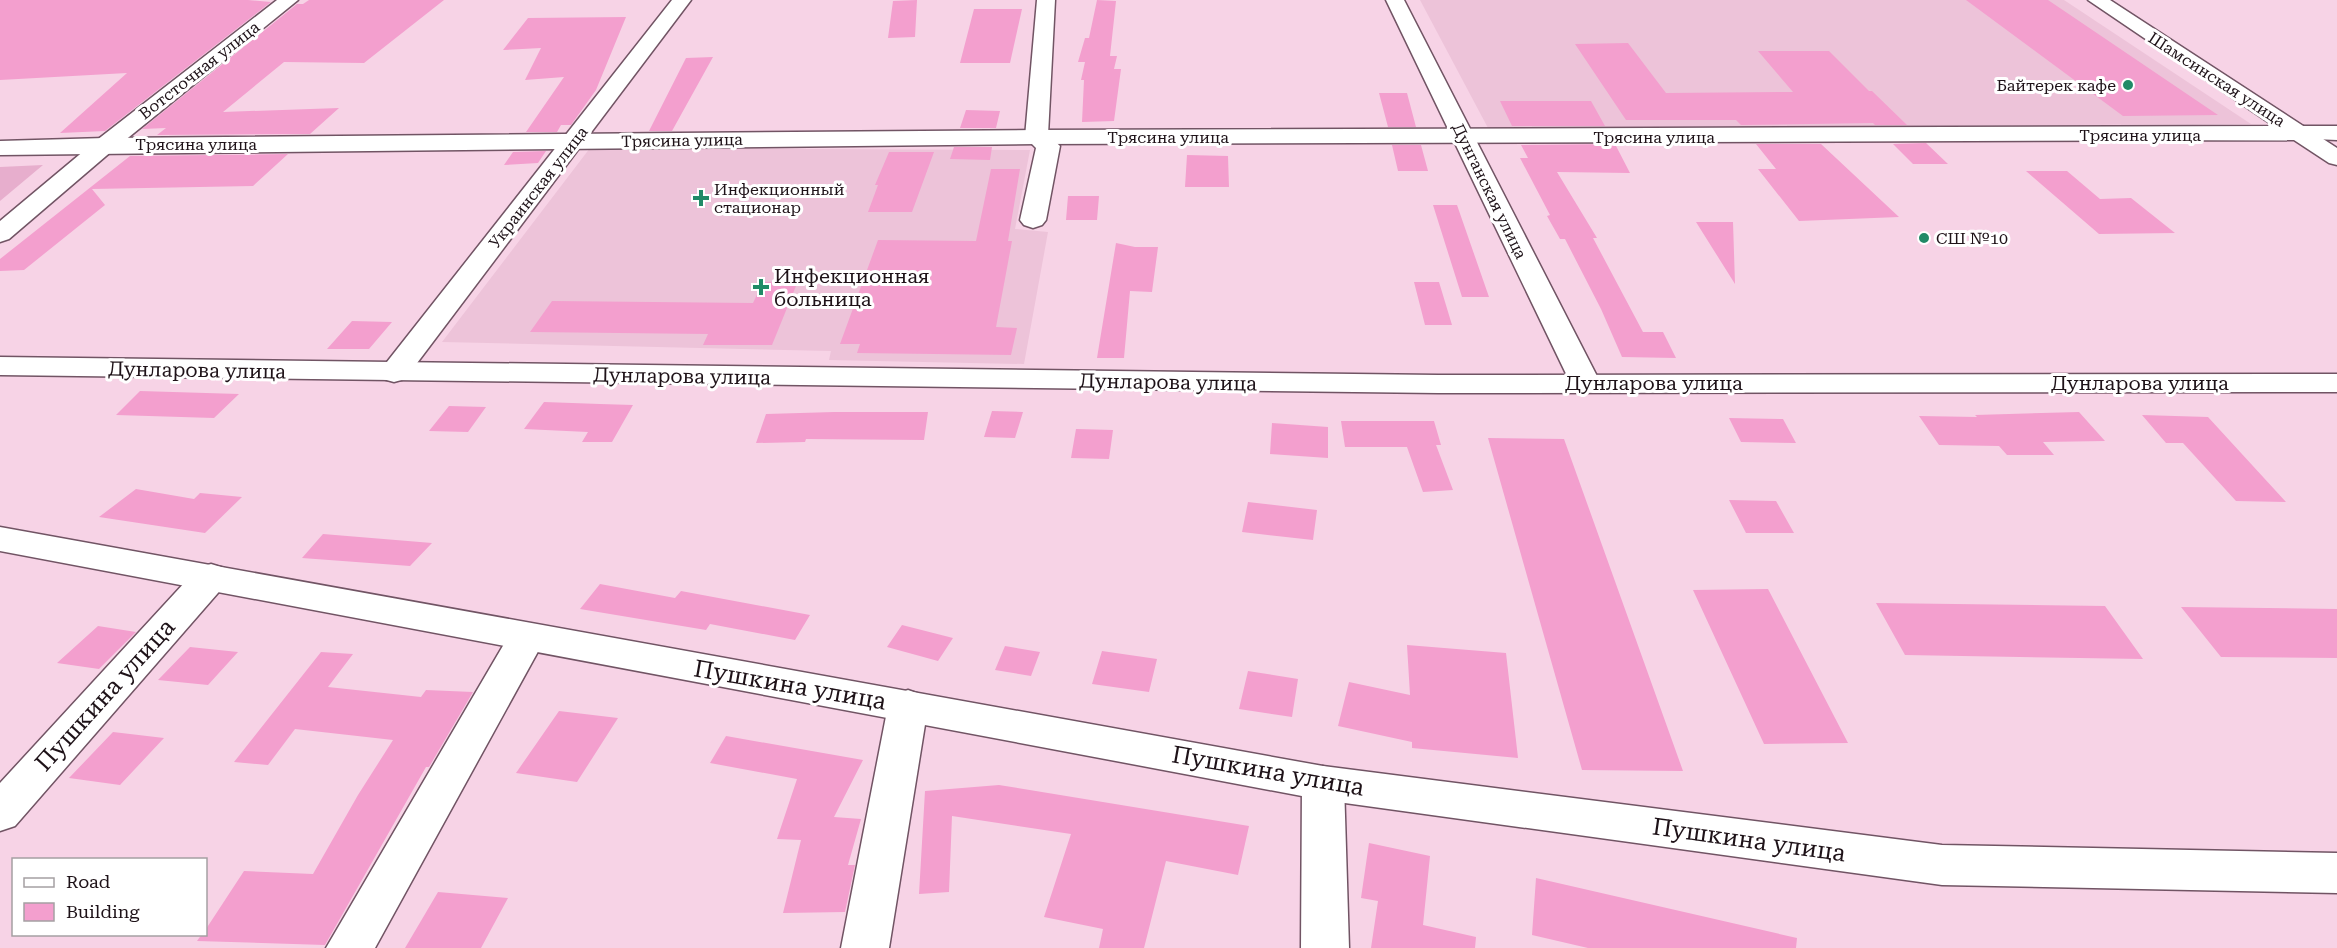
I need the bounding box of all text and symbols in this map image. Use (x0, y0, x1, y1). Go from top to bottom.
street label: Вотсточная улица (135, 17, 264, 123)
street label: Шамсинская улица (2145, 28, 2289, 131)
place label: Байтерек кафе (1996, 76, 2116, 95)
marker: Байтерек кафе (2121, 78, 2135, 92)
street label: Дунганская улица (1448, 120, 1531, 262)
street label: Украинская улица (485, 122, 592, 252)
street label: Трясина улица (2079, 126, 2201, 145)
street label: Трясина улица (1107, 128, 1229, 147)
street label: Трясина улица (1593, 128, 1715, 147)
street label: Трясина улица (621, 130, 743, 151)
street label: Трясина улица (135, 135, 257, 154)
place label: Инфекционный стационар (714, 180, 845, 217)
marker: Инфекционный стационар (692, 189, 710, 207)
place label: СШ №10 (1936, 229, 2008, 248)
marker: СШ №10 (1917, 231, 1931, 245)
place label: Инфекционная больница (774, 264, 929, 311)
marker: Инфекционная больница (752, 278, 770, 296)
street label: Дунларова улица (108, 356, 286, 384)
street label: Дунларова улица (593, 362, 771, 390)
street label: Дунларова улица (1079, 368, 1257, 396)
street label: Дунларова улица (1565, 371, 1743, 395)
street label: Дунларова улица (2051, 371, 2229, 395)
street label: Пушкина улица (29, 613, 181, 777)
street label: Пушкина улица (692, 654, 888, 716)
street label: Пушкина улица (1170, 740, 1366, 802)
street label: Пушкина улица (1651, 813, 1847, 867)
legend (12, 858, 207, 936)
text: Road (66, 871, 111, 892)
text: Building (66, 901, 140, 922)

